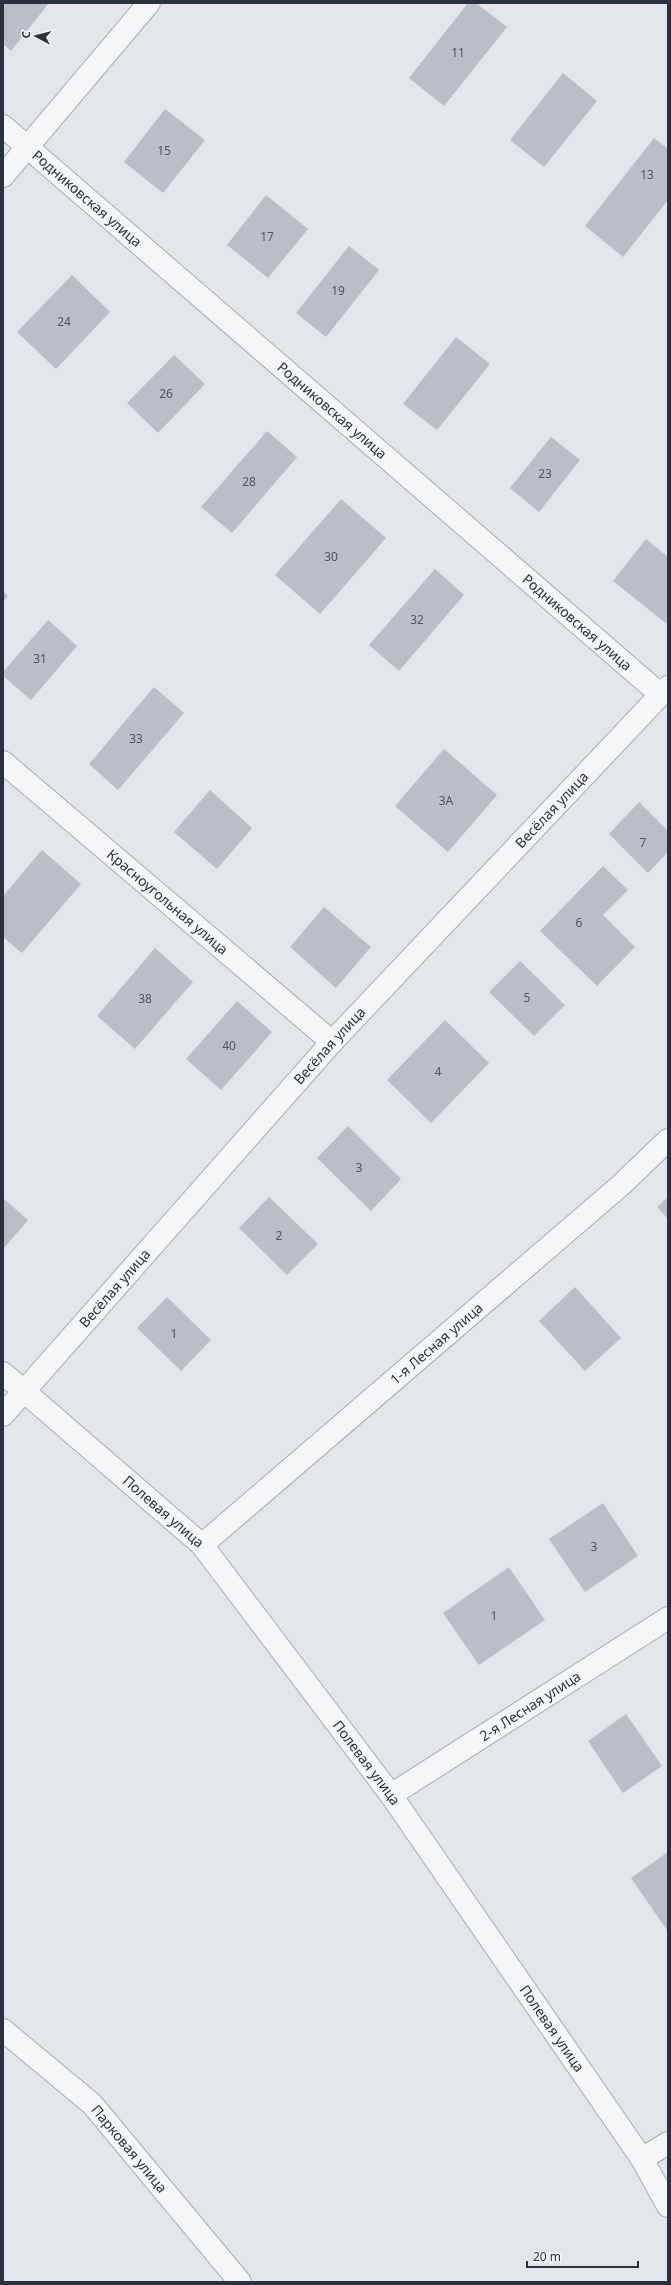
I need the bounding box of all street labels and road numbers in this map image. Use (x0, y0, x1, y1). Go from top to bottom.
street label: Родниковская улица (28, 146, 146, 251)
street label: Родниковская улица (274, 357, 391, 463)
street label: Родниковская улица (519, 569, 636, 675)
street label: Весёлая улица (511, 767, 592, 852)
street label: Красноугольная улица (103, 845, 232, 959)
street label: Весёлая улица (289, 1002, 369, 1088)
street label: Весёлая улица (75, 1245, 154, 1331)
street label: 1-я Лесная улица (386, 1298, 486, 1388)
street label: Полевая улица (119, 1471, 208, 1552)
street label: 2-я Лесная улица (476, 1666, 584, 1745)
street label: Полевая улица (329, 1716, 405, 1809)
street label: Полевая улица (516, 1981, 589, 2075)
street label: Парковая улица (87, 2100, 172, 2197)

